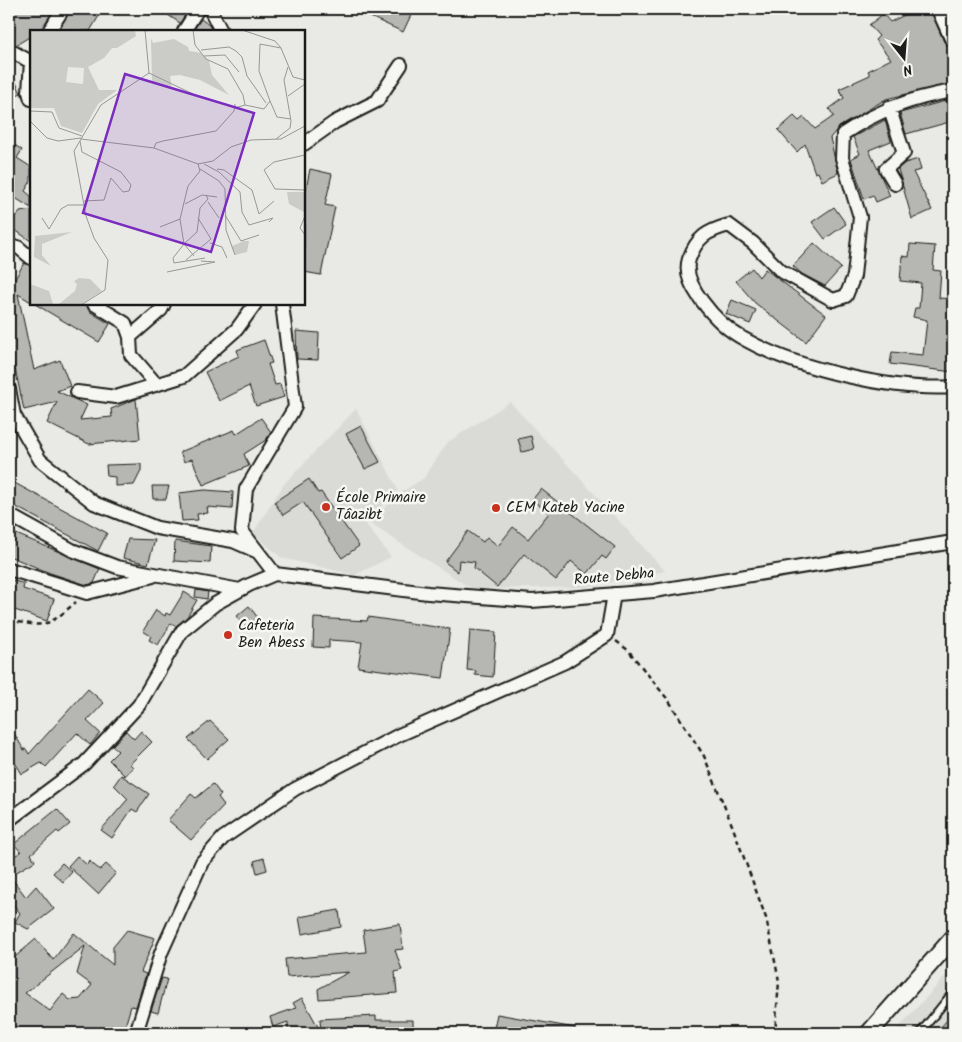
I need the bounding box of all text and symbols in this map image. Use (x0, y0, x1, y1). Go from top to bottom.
inset map (30, 30, 305, 305)
north arrow (880, 32, 930, 82)
text: N (900, 58, 915, 81)
place label: École Primaire Tâazibt (336, 486, 426, 527)
place label: CEM Kateb Yacine (506, 496, 625, 520)
marker: École Primaire Tâazibt (320, 501, 332, 513)
marker: CEM Kateb Yacine (490, 502, 502, 514)
street label: Route Debha (573, 562, 655, 592)
place label: Cafeteria Ben Abess (238, 614, 305, 655)
marker: Cafeteria Ben Abess (222, 629, 234, 641)

